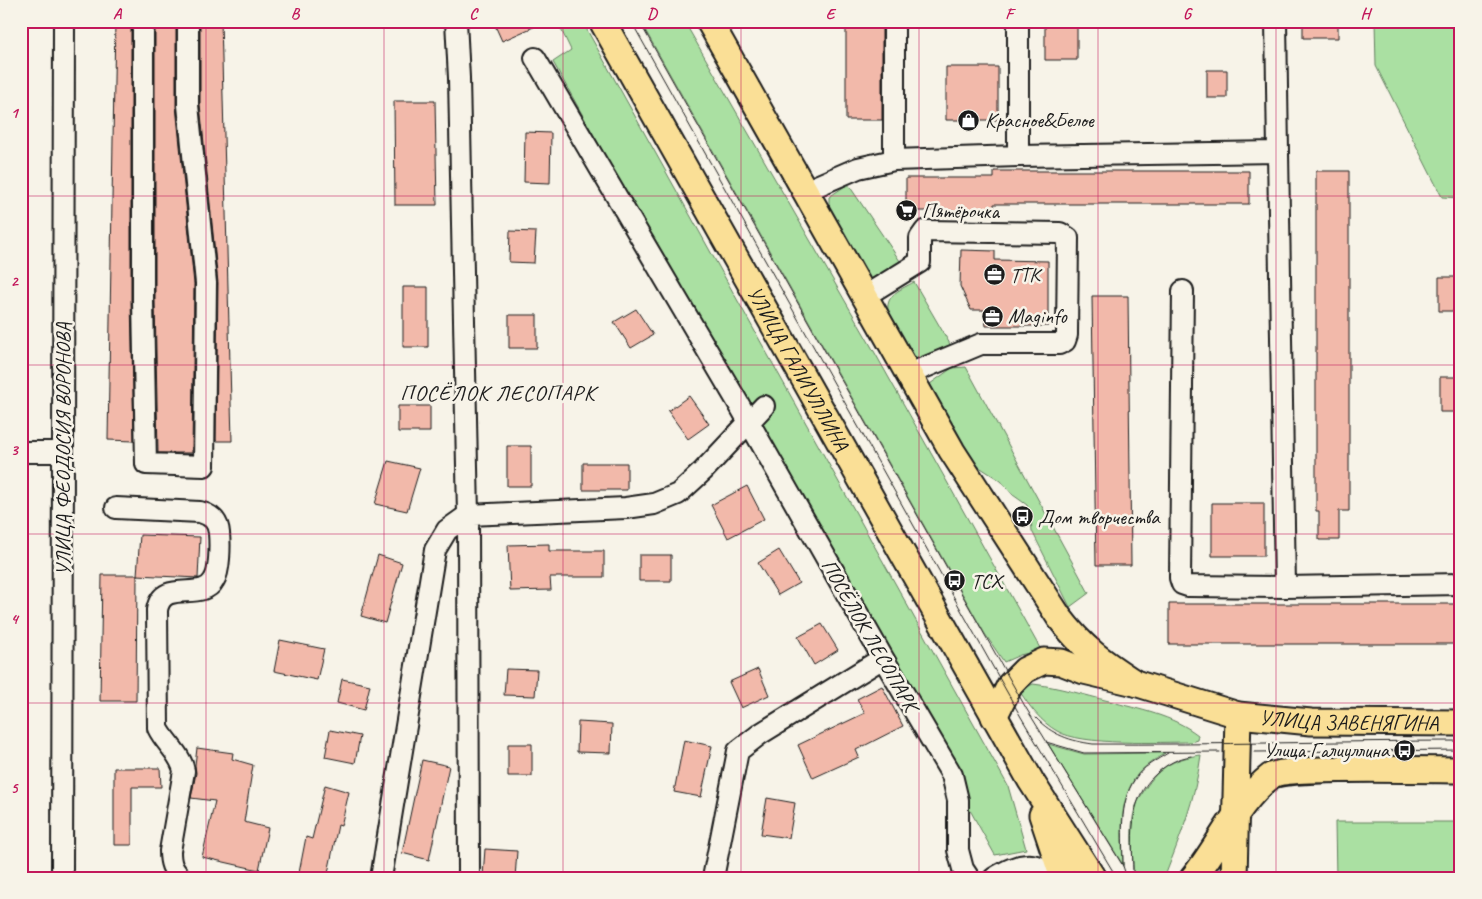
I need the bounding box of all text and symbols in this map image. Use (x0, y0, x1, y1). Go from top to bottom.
text: A (113, 4, 123, 24)
text: B (291, 4, 301, 24)
text: C (469, 4, 479, 24)
text: D (647, 4, 658, 24)
text: E (826, 4, 837, 24)
text: F (1005, 4, 1016, 24)
text: G (1183, 4, 1193, 24)
text: H (1360, 4, 1372, 24)
text: 1 (10, 103, 19, 123)
place label: Красное&Белое (985, 107, 1095, 133)
shop icon: Красное&Белое (957, 108, 981, 132)
place label: Пятёрочка (922, 198, 1001, 224)
supermarket icon: Пятёрочка (894, 199, 918, 223)
place label: ТТК (1010, 262, 1043, 288)
office icon: ТТК (982, 263, 1006, 287)
text: 2 (10, 271, 19, 291)
street label: УЛИЦА ГАЛИУЛЛИНА (741, 282, 855, 456)
place label: Maginfo (1008, 303, 1068, 329)
office icon: Maginfo (980, 304, 1004, 328)
street label: УЛИЦА ФЕОДОСИЯ ВОРОНОВА (50, 322, 76, 576)
district label: ПОСЁЛОК ЛЕСОПАРК (400, 379, 599, 407)
text: 3 (10, 440, 19, 460)
place label: Дом творчества (1038, 504, 1161, 530)
bus stop icon: Дом творчества (1010, 505, 1034, 529)
street label: ПОСЁЛОК ЛЕСОПАРК (816, 554, 926, 720)
place label: ТСХ (971, 568, 1005, 594)
bus stop icon: ТСХ (943, 569, 967, 593)
text: 4 (10, 609, 19, 629)
street label: УЛИЦА ЗАВЕНЯГИНА (1258, 704, 1439, 736)
place label: Улица Галиуллина (1263, 737, 1391, 763)
bus stop icon: Улица Галиуллина (1393, 738, 1417, 762)
text: 5 (11, 778, 20, 798)

